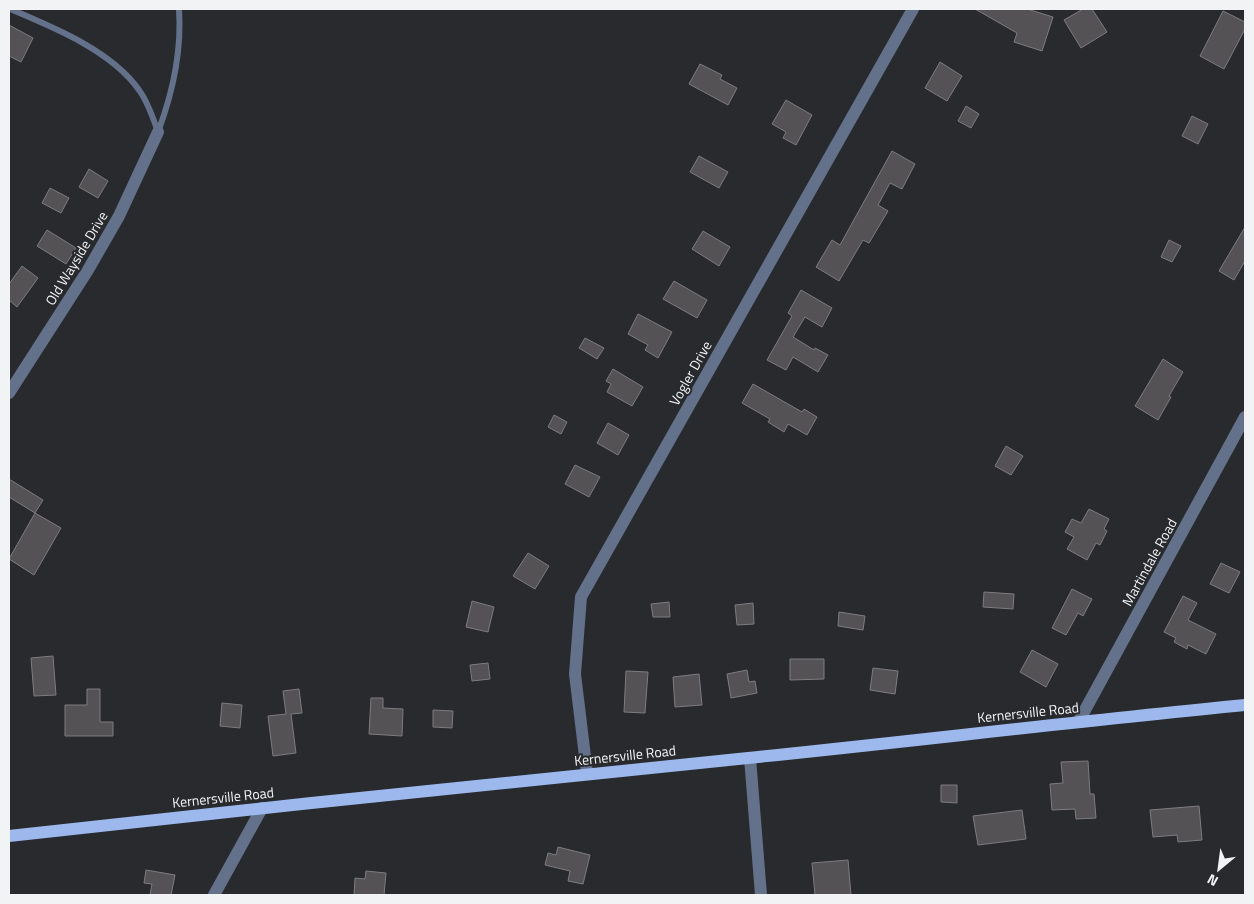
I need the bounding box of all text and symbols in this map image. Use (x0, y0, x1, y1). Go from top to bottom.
street label: Old Wayside Drive (40, 207, 112, 309)
street label: Vogler Drive (664, 337, 716, 409)
street label: Martindale Road (1116, 514, 1182, 610)
street label: Kernersville Road (976, 696, 1080, 728)
street label: Kernersville Road (573, 739, 677, 771)
street label: Kernersville Road (171, 781, 275, 813)
north arrow (1194, 844, 1244, 894)
text: N (1203, 869, 1222, 892)

